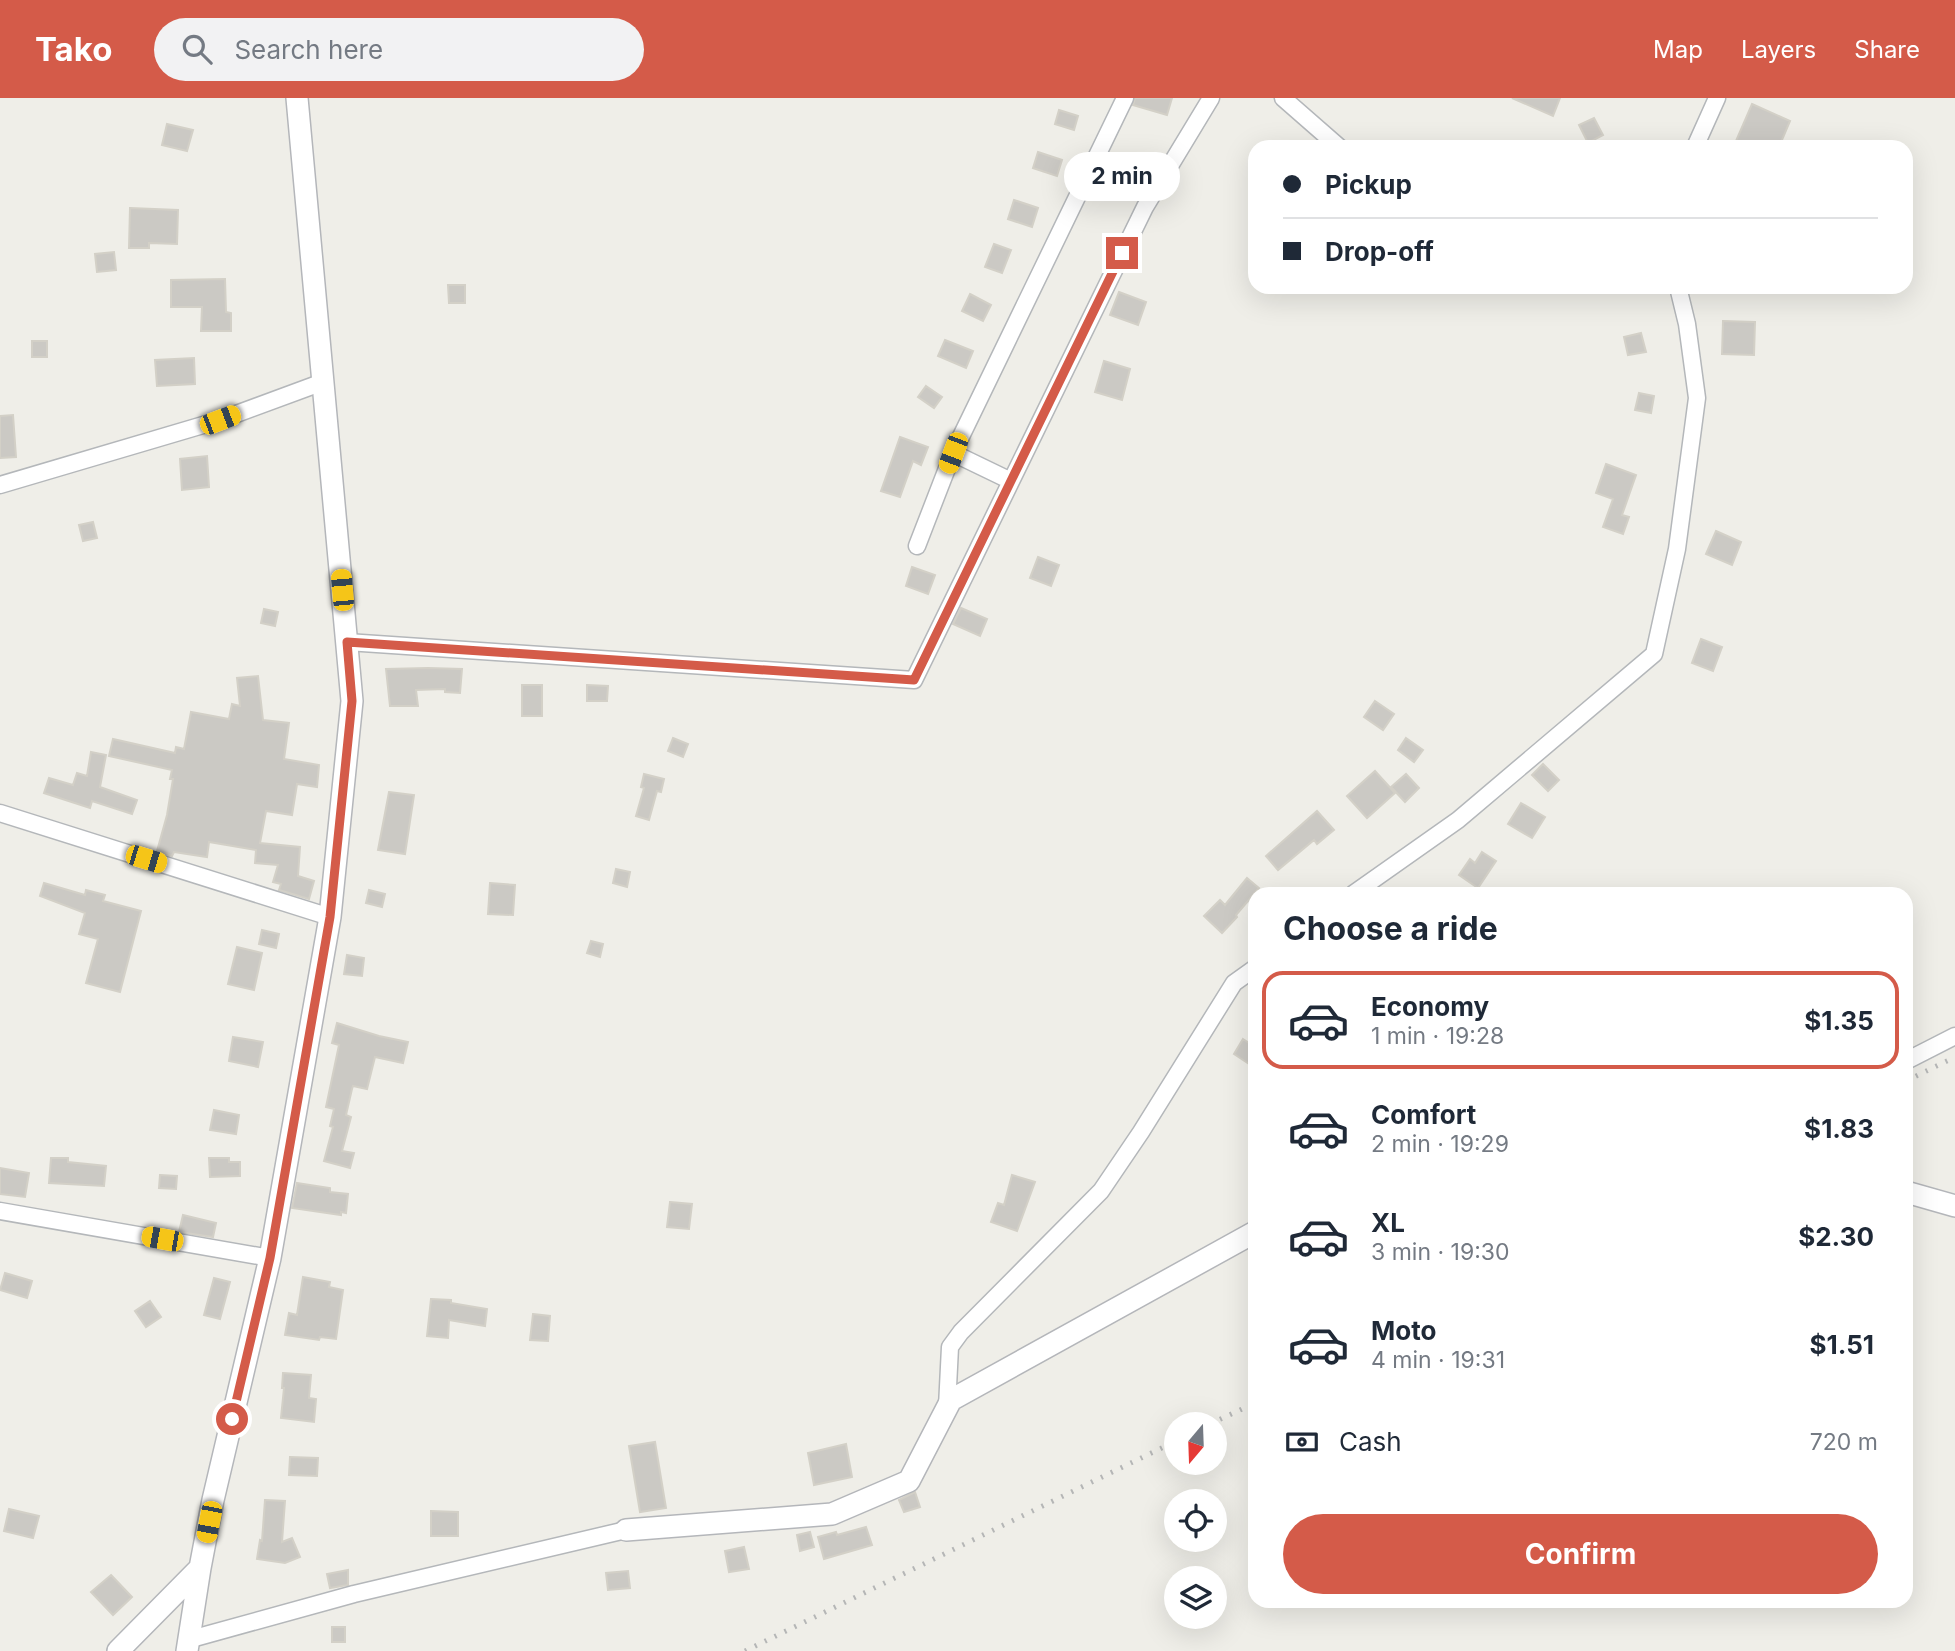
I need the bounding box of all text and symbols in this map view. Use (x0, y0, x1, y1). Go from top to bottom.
search box (154, 18, 644, 81)
text: Tako (35, 29, 112, 69)
icon: search (178, 30, 216, 68)
text: Search here (234, 34, 383, 65)
text: Map (1653, 35, 1703, 64)
text: Layers (1741, 35, 1816, 64)
text: Share (1854, 35, 1920, 64)
callout: 2 min (1064, 152, 1180, 200)
text: 2 min (1091, 162, 1153, 190)
text: Pickup (1325, 169, 1412, 200)
text: Drop-off (1325, 236, 1434, 267)
route end (1106, 237, 1138, 269)
car (197, 403, 244, 437)
car (936, 430, 971, 476)
car (330, 568, 355, 612)
car (123, 843, 170, 875)
text: Choose a ride (1283, 909, 1498, 948)
icon: car (1287, 989, 1350, 1052)
text: Economy (1371, 991, 1489, 1022)
text: $1.35 (1804, 1005, 1874, 1036)
text: 1 min · 19:28 (1371, 1022, 1504, 1050)
icon: car (1287, 1097, 1350, 1160)
text: Comfort (1371, 1099, 1476, 1130)
text: $1.83 (1804, 1113, 1874, 1144)
text: 2 min · 19:29 (1371, 1130, 1509, 1158)
icon: car (1287, 1205, 1350, 1268)
text: XL (1371, 1207, 1405, 1238)
text: $2.30 (1798, 1221, 1874, 1252)
car (140, 1225, 185, 1253)
text: 3 min · 19:30 (1371, 1238, 1510, 1266)
icon: car (1287, 1313, 1350, 1376)
text: Moto (1371, 1315, 1436, 1346)
text: $1.51 (1809, 1329, 1874, 1360)
text: 4 min · 19:31 (1371, 1346, 1505, 1374)
route start (216, 1403, 248, 1435)
north arrow (1164, 1412, 1227, 1475)
map controls (1164, 1412, 1227, 1629)
icon: cash (1283, 1423, 1321, 1461)
text: Cash (1339, 1426, 1402, 1457)
text: 720 m (1810, 1428, 1878, 1456)
button: locate (1164, 1489, 1227, 1552)
car (195, 1499, 224, 1545)
button: Confirm (1283, 1514, 1878, 1594)
button: layers (1164, 1566, 1227, 1629)

